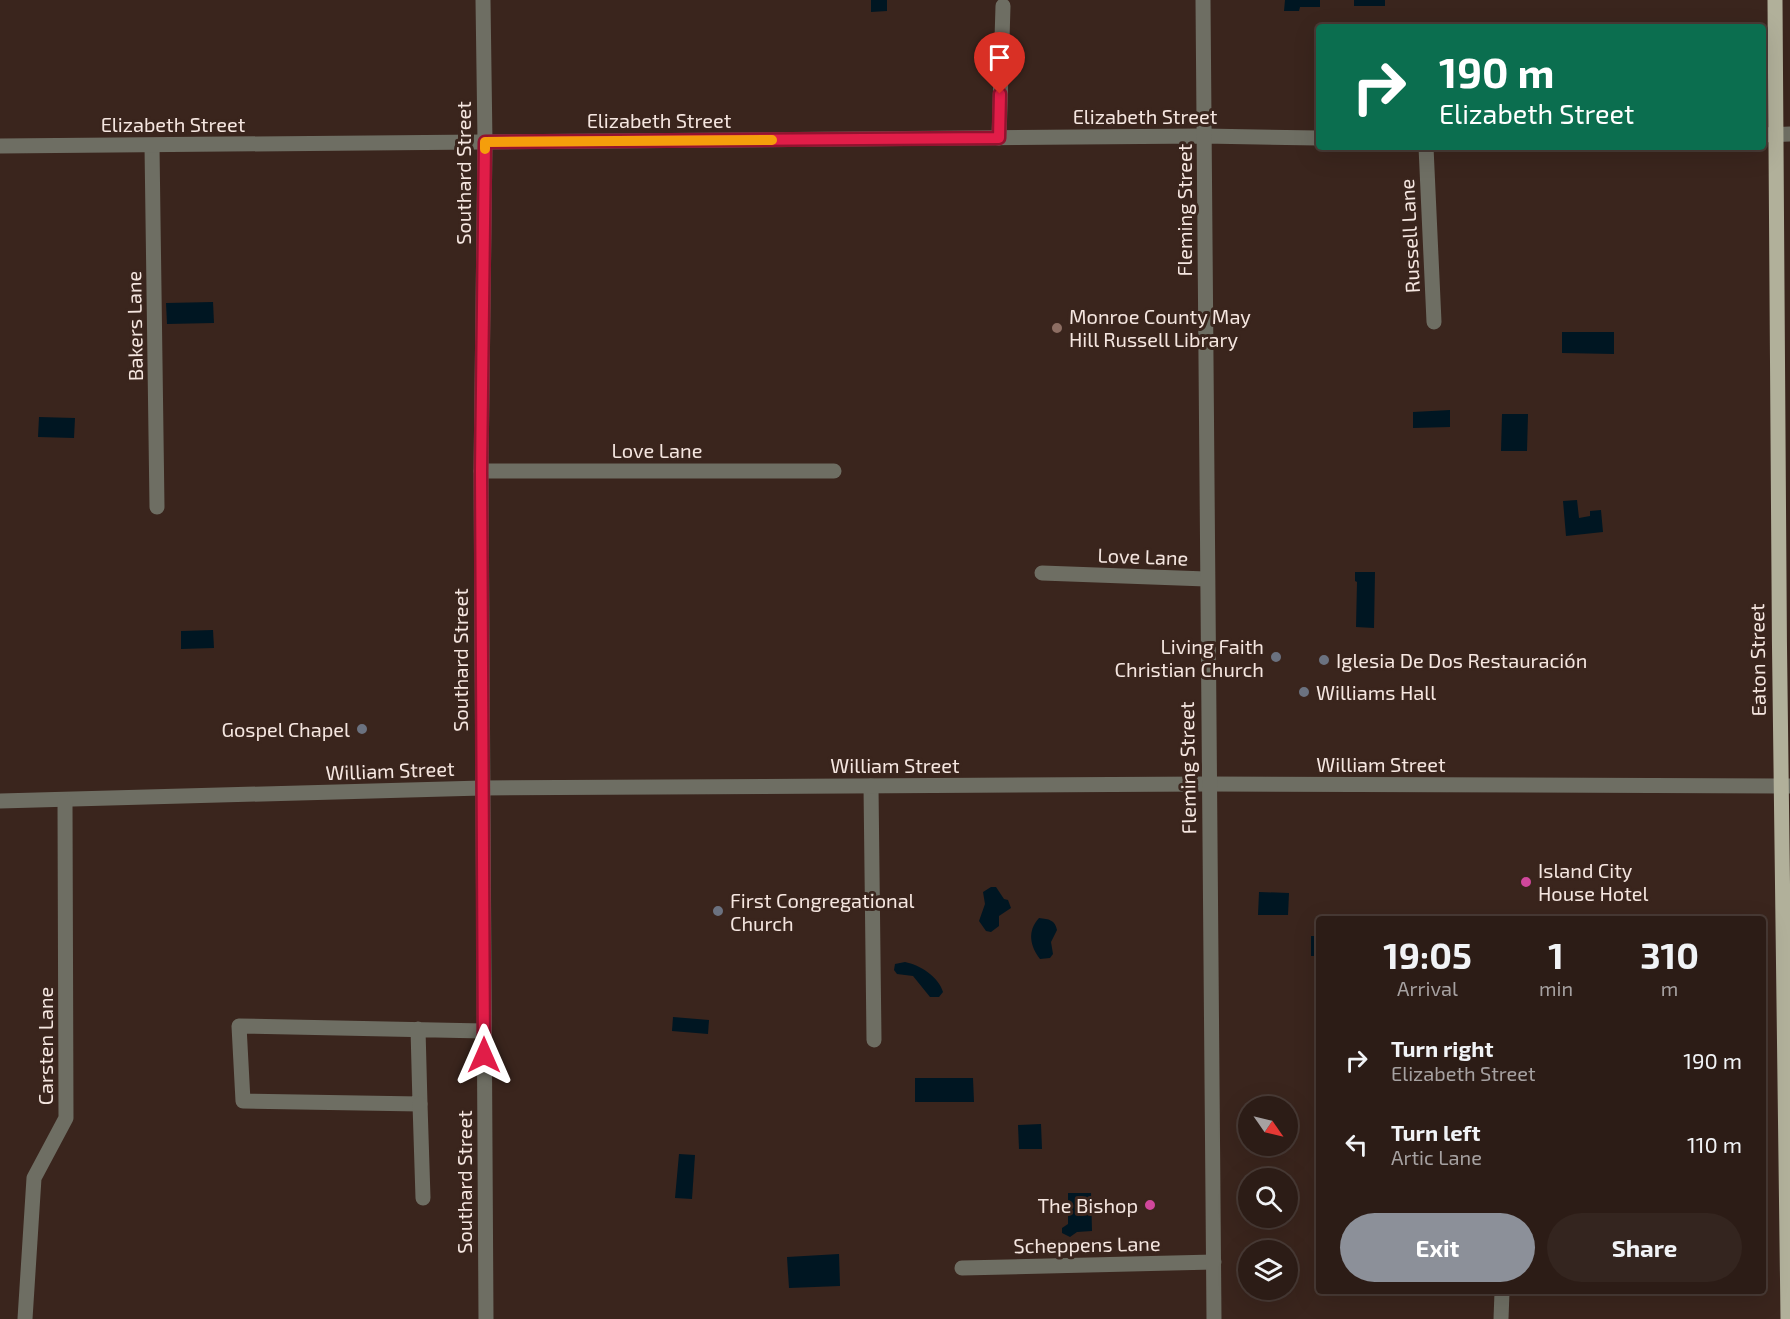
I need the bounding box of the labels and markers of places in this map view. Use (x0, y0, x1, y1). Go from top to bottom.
pin (974, 32, 1025, 94)
place label: Monroe County May Hill Russell Library (1069, 304, 1251, 351)
marker: Monroe County May Hill Russell Library (1050, 321, 1064, 335)
place label: Living Faith Christian Church (1115, 634, 1264, 681)
place label: Iglesia De Dos Restauración (1336, 648, 1587, 672)
marker: Living Faith Christian Church (1269, 650, 1283, 664)
marker: Iglesia De Dos Restauración (1317, 653, 1331, 667)
place label: Williams Hall (1316, 680, 1436, 704)
marker: Williams Hall (1297, 685, 1311, 699)
place label: Gospel Chapel (221, 717, 350, 741)
marker: Gospel Chapel (355, 722, 369, 736)
place label: Island City House Hotel (1538, 858, 1649, 905)
marker: Island City House Hotel (1519, 875, 1533, 889)
place label: First Congregational Church (730, 888, 915, 935)
marker: First Congregational Church (711, 904, 725, 918)
place label: The Bishop (1037, 1193, 1138, 1217)
marker: The Bishop (1143, 1198, 1157, 1212)

